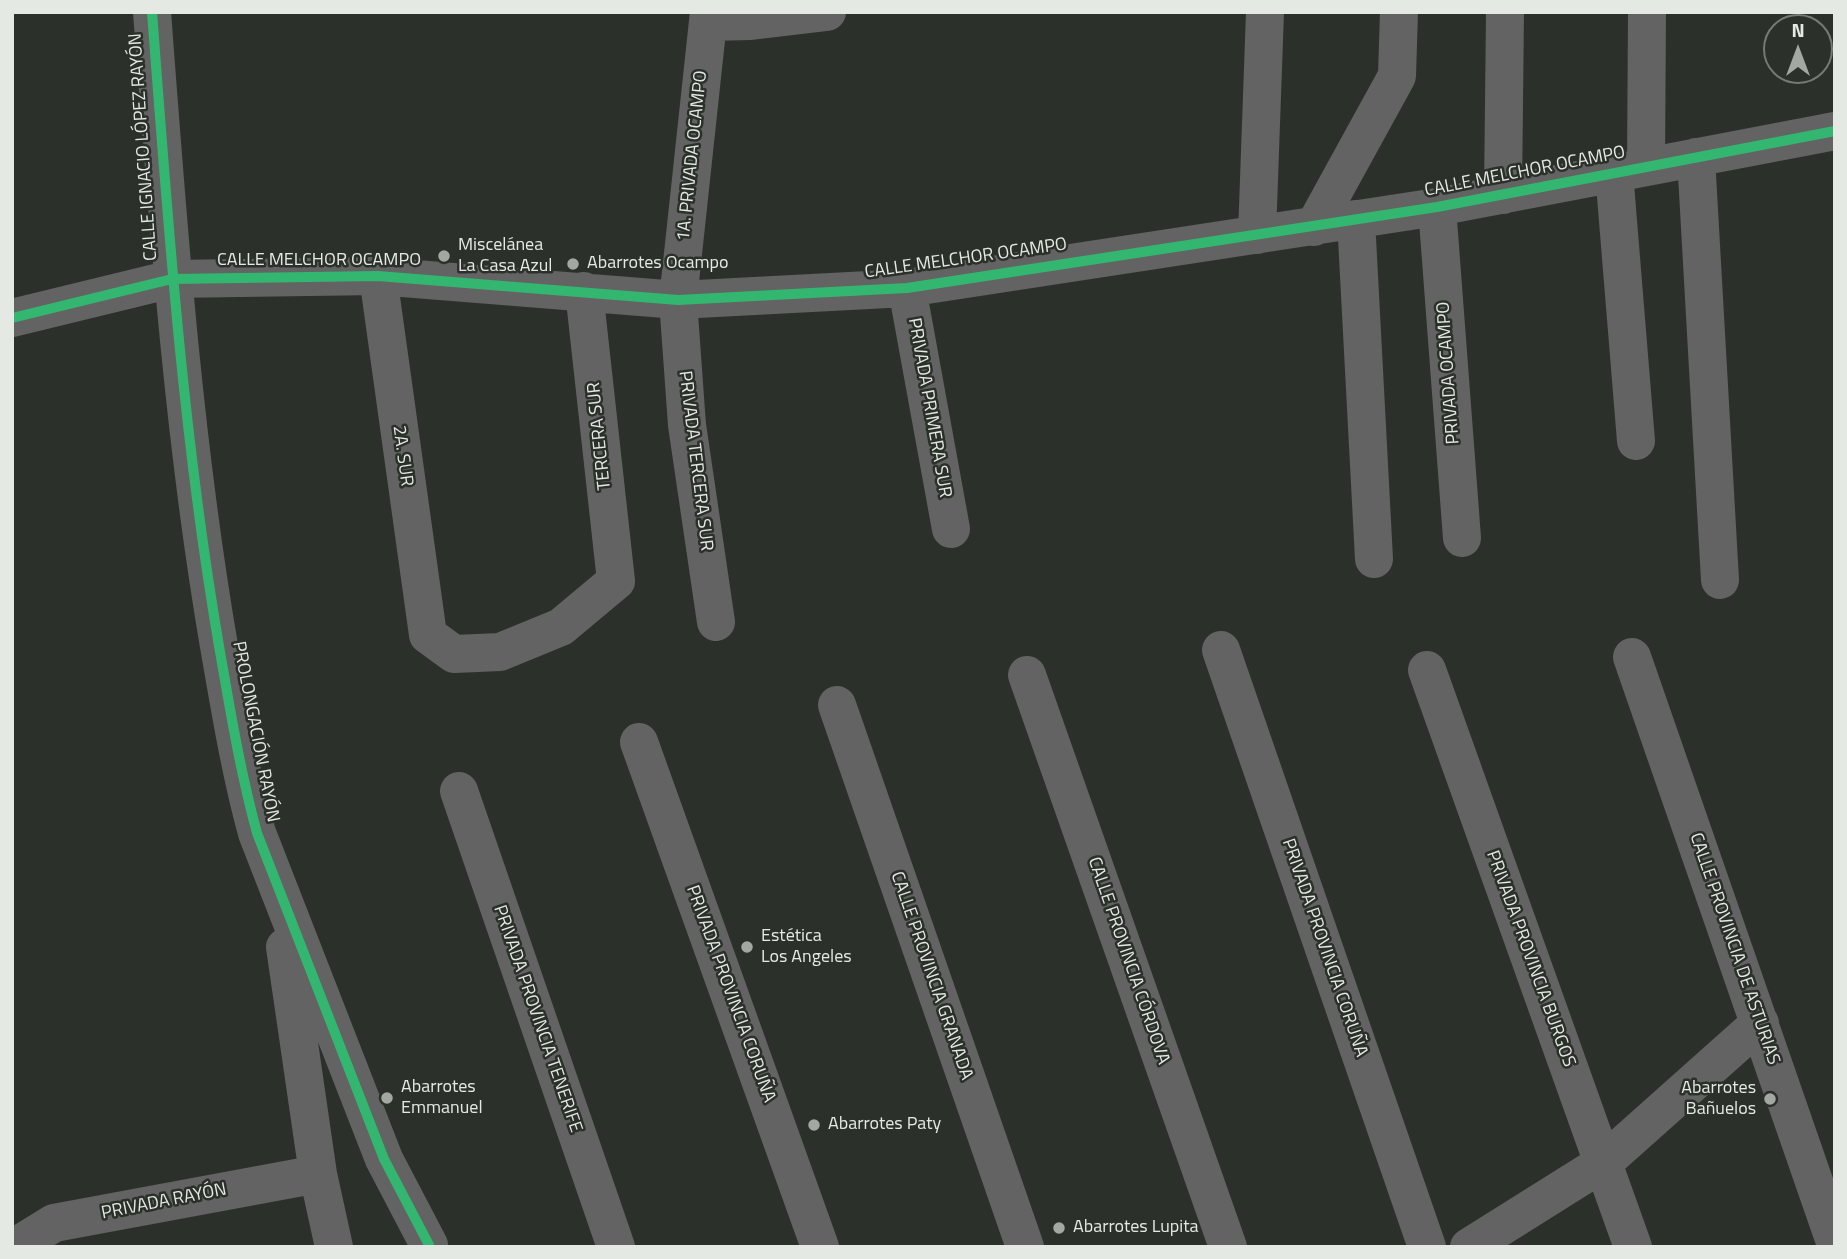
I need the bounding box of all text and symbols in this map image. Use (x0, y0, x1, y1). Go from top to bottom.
north arrow (1763, 14, 1833, 84)
text: N (1791, 15, 1805, 44)
street label: CALLE IGNACIO LÓPEZ RAYÓN (125, 32, 163, 262)
street label: 1A. PRIVADA OCAMPO (673, 70, 713, 242)
street label: CALLE MELCHOR OCAMPO (1423, 142, 1627, 202)
street label: CALLE MELCHOR OCAMPO (863, 234, 1069, 284)
place label: Miscelánea La Casa Azul (458, 235, 552, 278)
marker: Miscelánea La Casa Azul (436, 248, 452, 264)
street label: CALLE MELCHOR OCAMPO (217, 250, 421, 272)
place label: Abarrotes Ocampo (587, 253, 728, 275)
marker: Abarrotes Ocampo (565, 256, 581, 272)
street label: PRIVADA OCAMPO (1433, 301, 1465, 445)
street label: PRIVADA PRIMERA SUR (903, 316, 955, 500)
street label: PRIVADA TERCERA SUR (673, 370, 717, 552)
street label: TERCERA SUR (584, 381, 616, 491)
street label: 2A. SUR (387, 424, 417, 488)
street label: PROLONGACIÓN RAYÓN (227, 640, 283, 824)
street label: CALLE PROVINCIA DE ASTURIAS (1684, 830, 1784, 1068)
street label: PRIVADA PROVINCIA CORUÑA (1276, 836, 1372, 1060)
street label: PRIVADA PROVINCIA BURGOS (1481, 848, 1579, 1070)
street label: CALLE PROVINCIA CÓRDOVA (1082, 855, 1174, 1067)
street label: CALLE PROVINCIA GRANADA (885, 869, 977, 1083)
street label: PRIVADA PROVINCIA CORUÑA (681, 883, 779, 1105)
street label: PRIVADA PROVINCIA TENERIFE (488, 903, 586, 1135)
place label: Estética Los Angeles (761, 926, 852, 968)
marker: Estética Los Angeles (739, 939, 755, 955)
place label: Abarrotes Emmanuel (401, 1077, 483, 1120)
place label: Abarrotes Bañuelos (1681, 1078, 1756, 1120)
marker: Abarrotes Emmanuel (379, 1090, 395, 1106)
marker: Abarrotes Bañuelos (1762, 1091, 1778, 1107)
place label: Abarrotes Paty (828, 1114, 941, 1136)
marker: Abarrotes Paty (806, 1117, 822, 1133)
street label: PRIVADA RAYÓN (100, 1179, 228, 1225)
place label: Abarrotes Lupita (1073, 1217, 1199, 1239)
marker: Abarrotes Lupita (1051, 1220, 1067, 1236)

